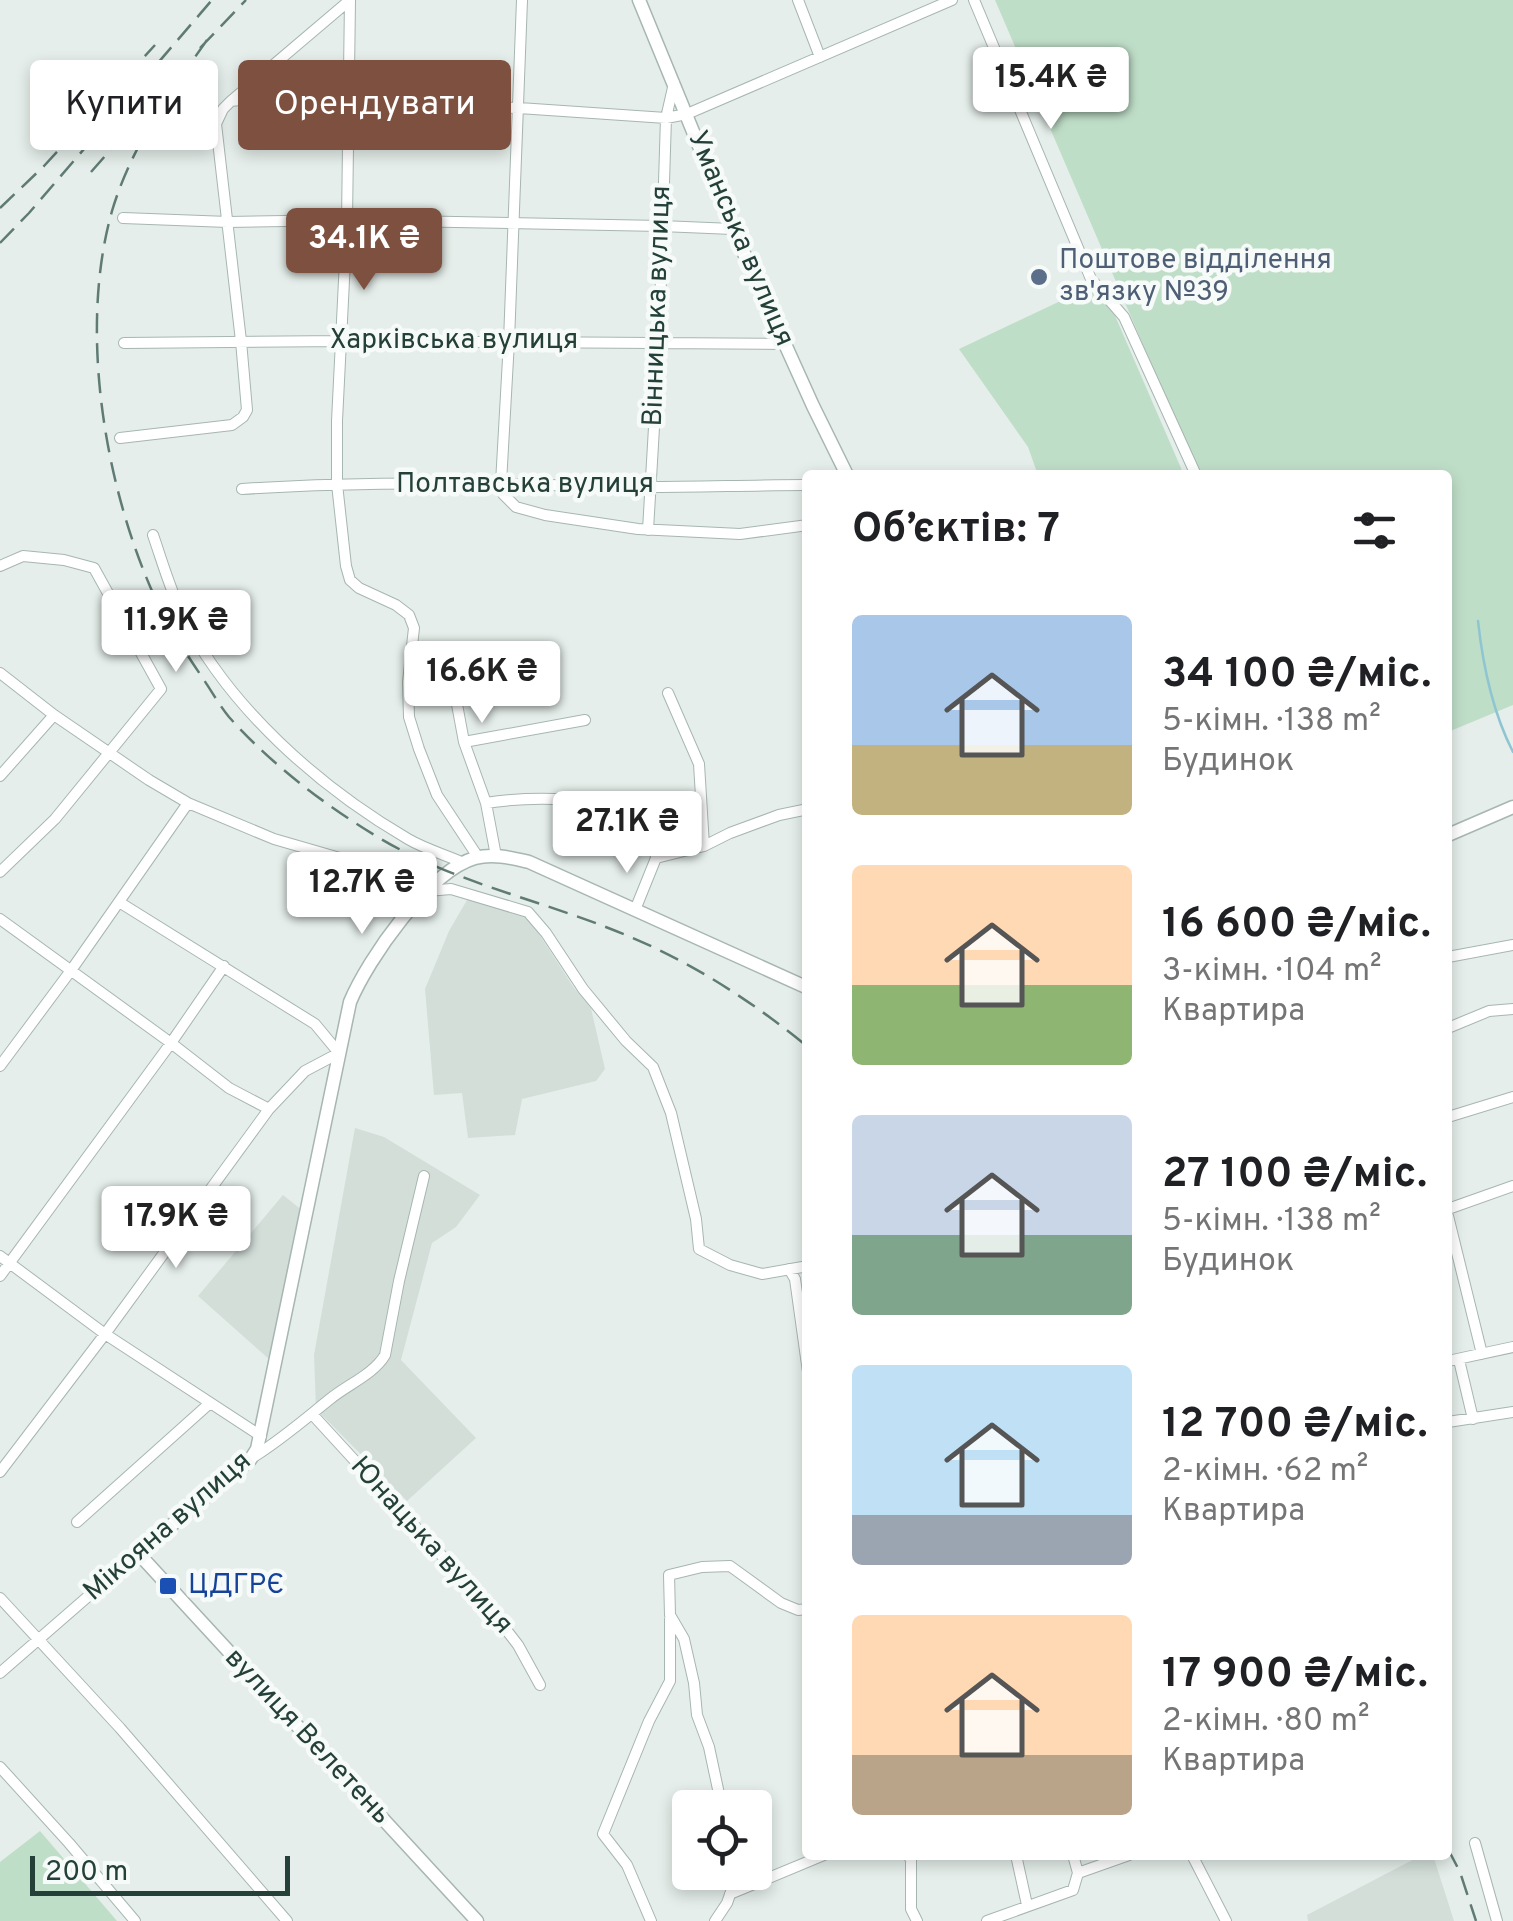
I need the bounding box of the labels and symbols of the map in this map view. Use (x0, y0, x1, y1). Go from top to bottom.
pin: 15.4K ₴ (959, 47, 1143, 132)
street label: Уманська вулиця (678, 126, 802, 352)
street label: Вінницька вулиця (636, 185, 680, 427)
pin: 34.1K ₴ (272, 208, 456, 293)
place label: Поштове відділення зв'язку №39 (1059, 243, 1332, 311)
marker: Поштове відділення зв'язку №39 (1028, 266, 1050, 288)
street label: Харківська вулиця (330, 323, 578, 359)
street label: Полтавська вулиця (396, 467, 654, 503)
pin: 11.9K ₴ (84, 590, 268, 675)
pin: 16.6K ₴ (390, 641, 574, 726)
pin: 27.1K ₴ (535, 791, 719, 876)
pin: 12.7K ₴ (270, 852, 454, 937)
pin: 17.9K ₴ (84, 1186, 268, 1271)
street label: Мікояна вулиця (77, 1444, 259, 1610)
street label: Юнацька вулиця (342, 1450, 520, 1642)
place label: ЦДГРЄ (188, 1568, 284, 1604)
marker: ЦДГРЄ (157, 1575, 179, 1597)
street label: вулиця Велетень (216, 1641, 398, 1833)
scale bar (30, 1851, 290, 1896)

